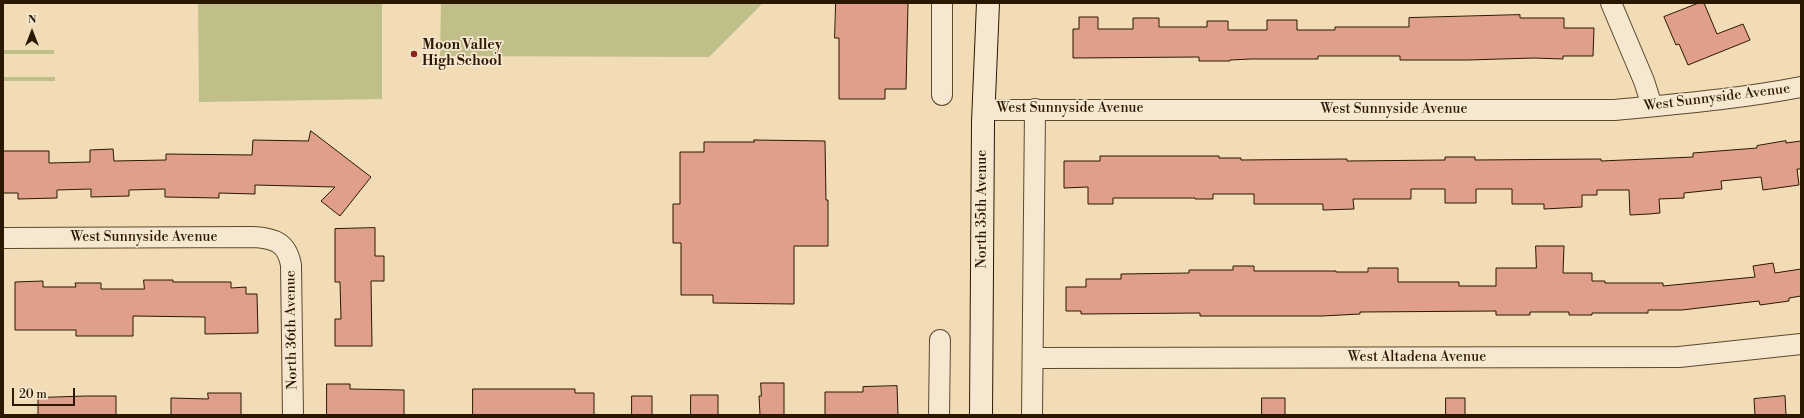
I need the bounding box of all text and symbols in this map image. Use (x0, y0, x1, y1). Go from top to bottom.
north arrow (12, 12, 52, 52)
text: N (28, 13, 36, 27)
place label: Moon Valley High School (422, 38, 502, 70)
marker: Moon Valley High School (409, 49, 419, 59)
street label: West Sunnyside Avenue (1643, 81, 1791, 115)
street label: West Sunnyside Avenue (996, 101, 1144, 117)
street label: West Sunnyside Avenue (1320, 102, 1468, 118)
street label: North 35th Avenue (975, 150, 991, 268)
street label: West Sunnyside Avenue (70, 230, 218, 246)
street label: North 36th Avenue (283, 270, 301, 390)
street label: West Altadena Avenue (1348, 350, 1486, 366)
scale bar (14, 380, 77, 406)
text: 20 m (19, 387, 47, 402)

